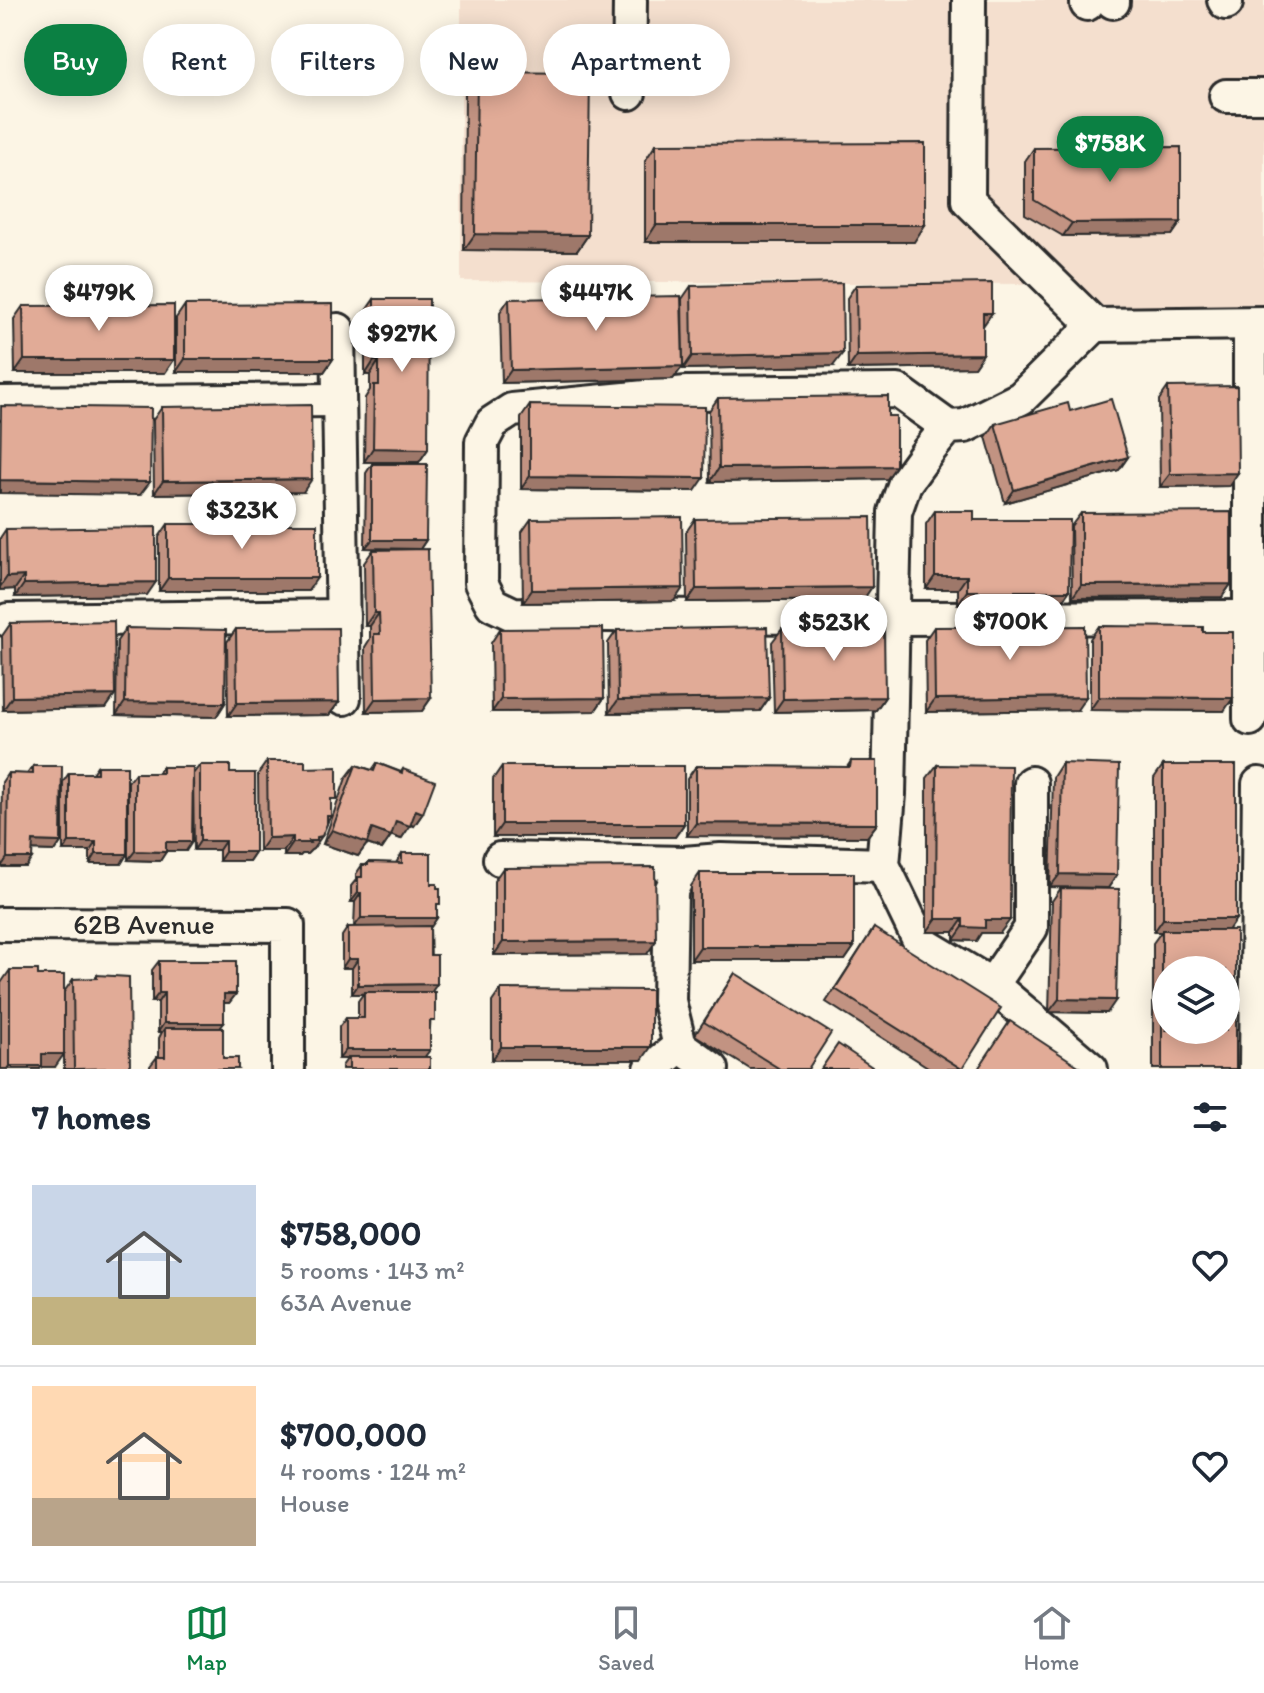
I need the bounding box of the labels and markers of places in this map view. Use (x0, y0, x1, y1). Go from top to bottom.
pin: $758K (1054, 116, 1166, 184)
pin: $479K (43, 265, 155, 333)
pin: $447K (540, 265, 652, 333)
pin: $927K (346, 306, 458, 374)
pin: $323K (186, 483, 298, 551)
pin: $700K (954, 594, 1066, 662)
pin: $523K (778, 595, 890, 663)

